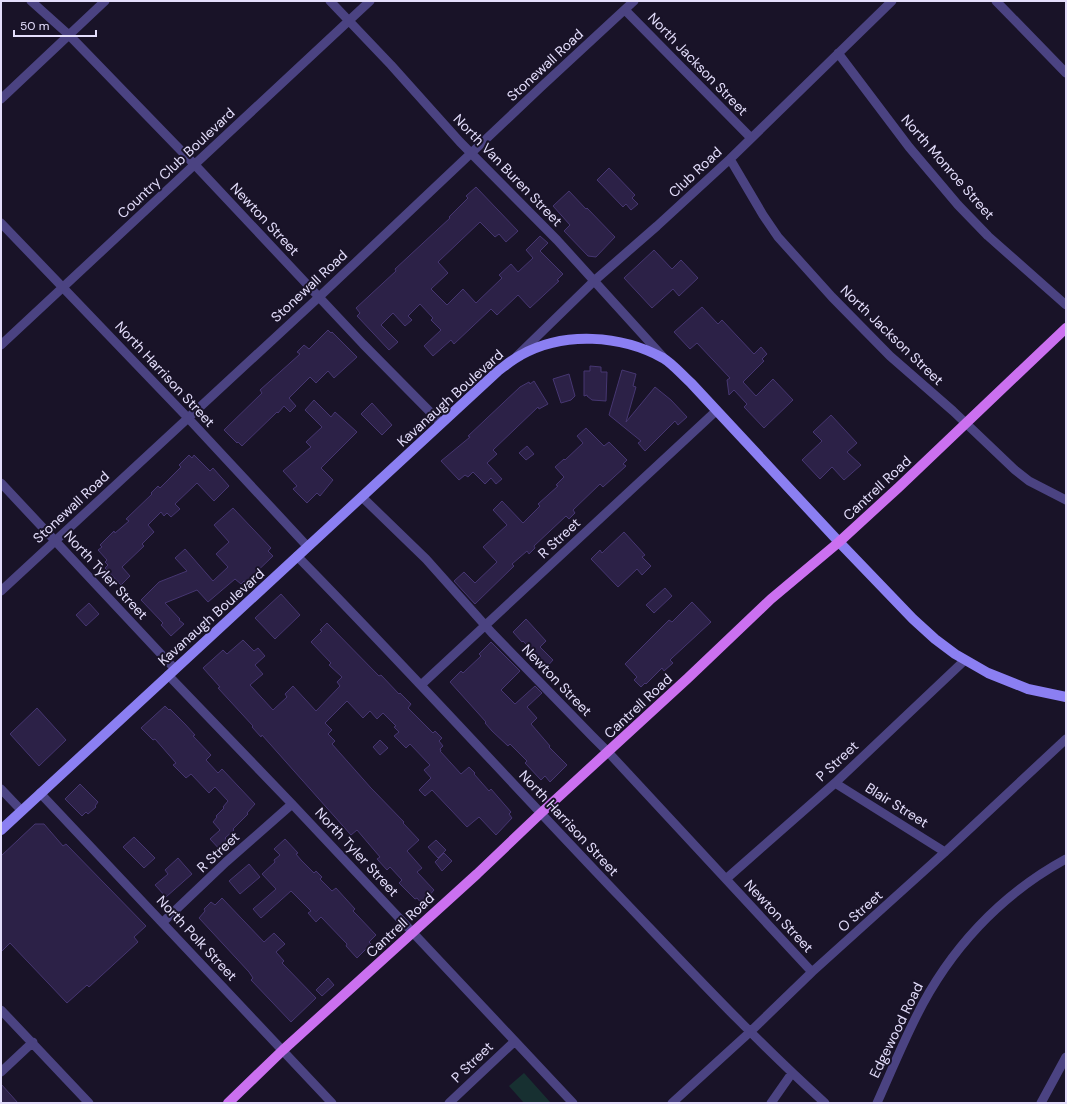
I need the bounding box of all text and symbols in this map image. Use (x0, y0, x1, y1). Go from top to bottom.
street label: North Jackson Street (644, 9, 752, 119)
scale bar (14, 12, 96, 38)
text: 50 m (20, 18, 49, 34)
street label: Stonewall Road (503, 25, 587, 105)
street label: Country Club Boulevard (113, 104, 239, 222)
street label: North Van Buren Street (450, 110, 566, 230)
street label: North Monroe Street (898, 111, 998, 223)
street label: Club Road (665, 143, 725, 201)
street label: Newton Street (227, 179, 303, 259)
street label: Stonewall Road (267, 246, 351, 326)
street label: North Jackson Street (837, 281, 947, 389)
street label: North Harrison Street (111, 317, 219, 431)
street label: Kavanaugh Boulevard (393, 345, 507, 451)
street label: Cantrell Road (839, 452, 915, 524)
street label: Stonewall Road (29, 467, 113, 547)
street label: R Street (534, 514, 584, 562)
street label: North Tyler Street (60, 527, 152, 623)
street label: Kavanaugh Boulevard (154, 564, 268, 670)
street label: Newton Street (518, 640, 596, 720)
street label: Cantrell Road (600, 670, 676, 742)
street label: P Street (812, 737, 862, 785)
street label: North Harrison Street (515, 766, 623, 880)
street label: Blair Street (862, 779, 932, 831)
street label: North Tyler Street (311, 804, 403, 900)
street label: R Street (193, 828, 243, 876)
street label: Newton Street (741, 876, 817, 956)
street label: O Street (834, 886, 886, 936)
street label: Cantrell Road (362, 889, 438, 961)
street label: North Polk Street (153, 892, 241, 984)
street label: Edgewood Road (865, 979, 927, 1081)
street label: P Street (447, 1038, 497, 1086)

